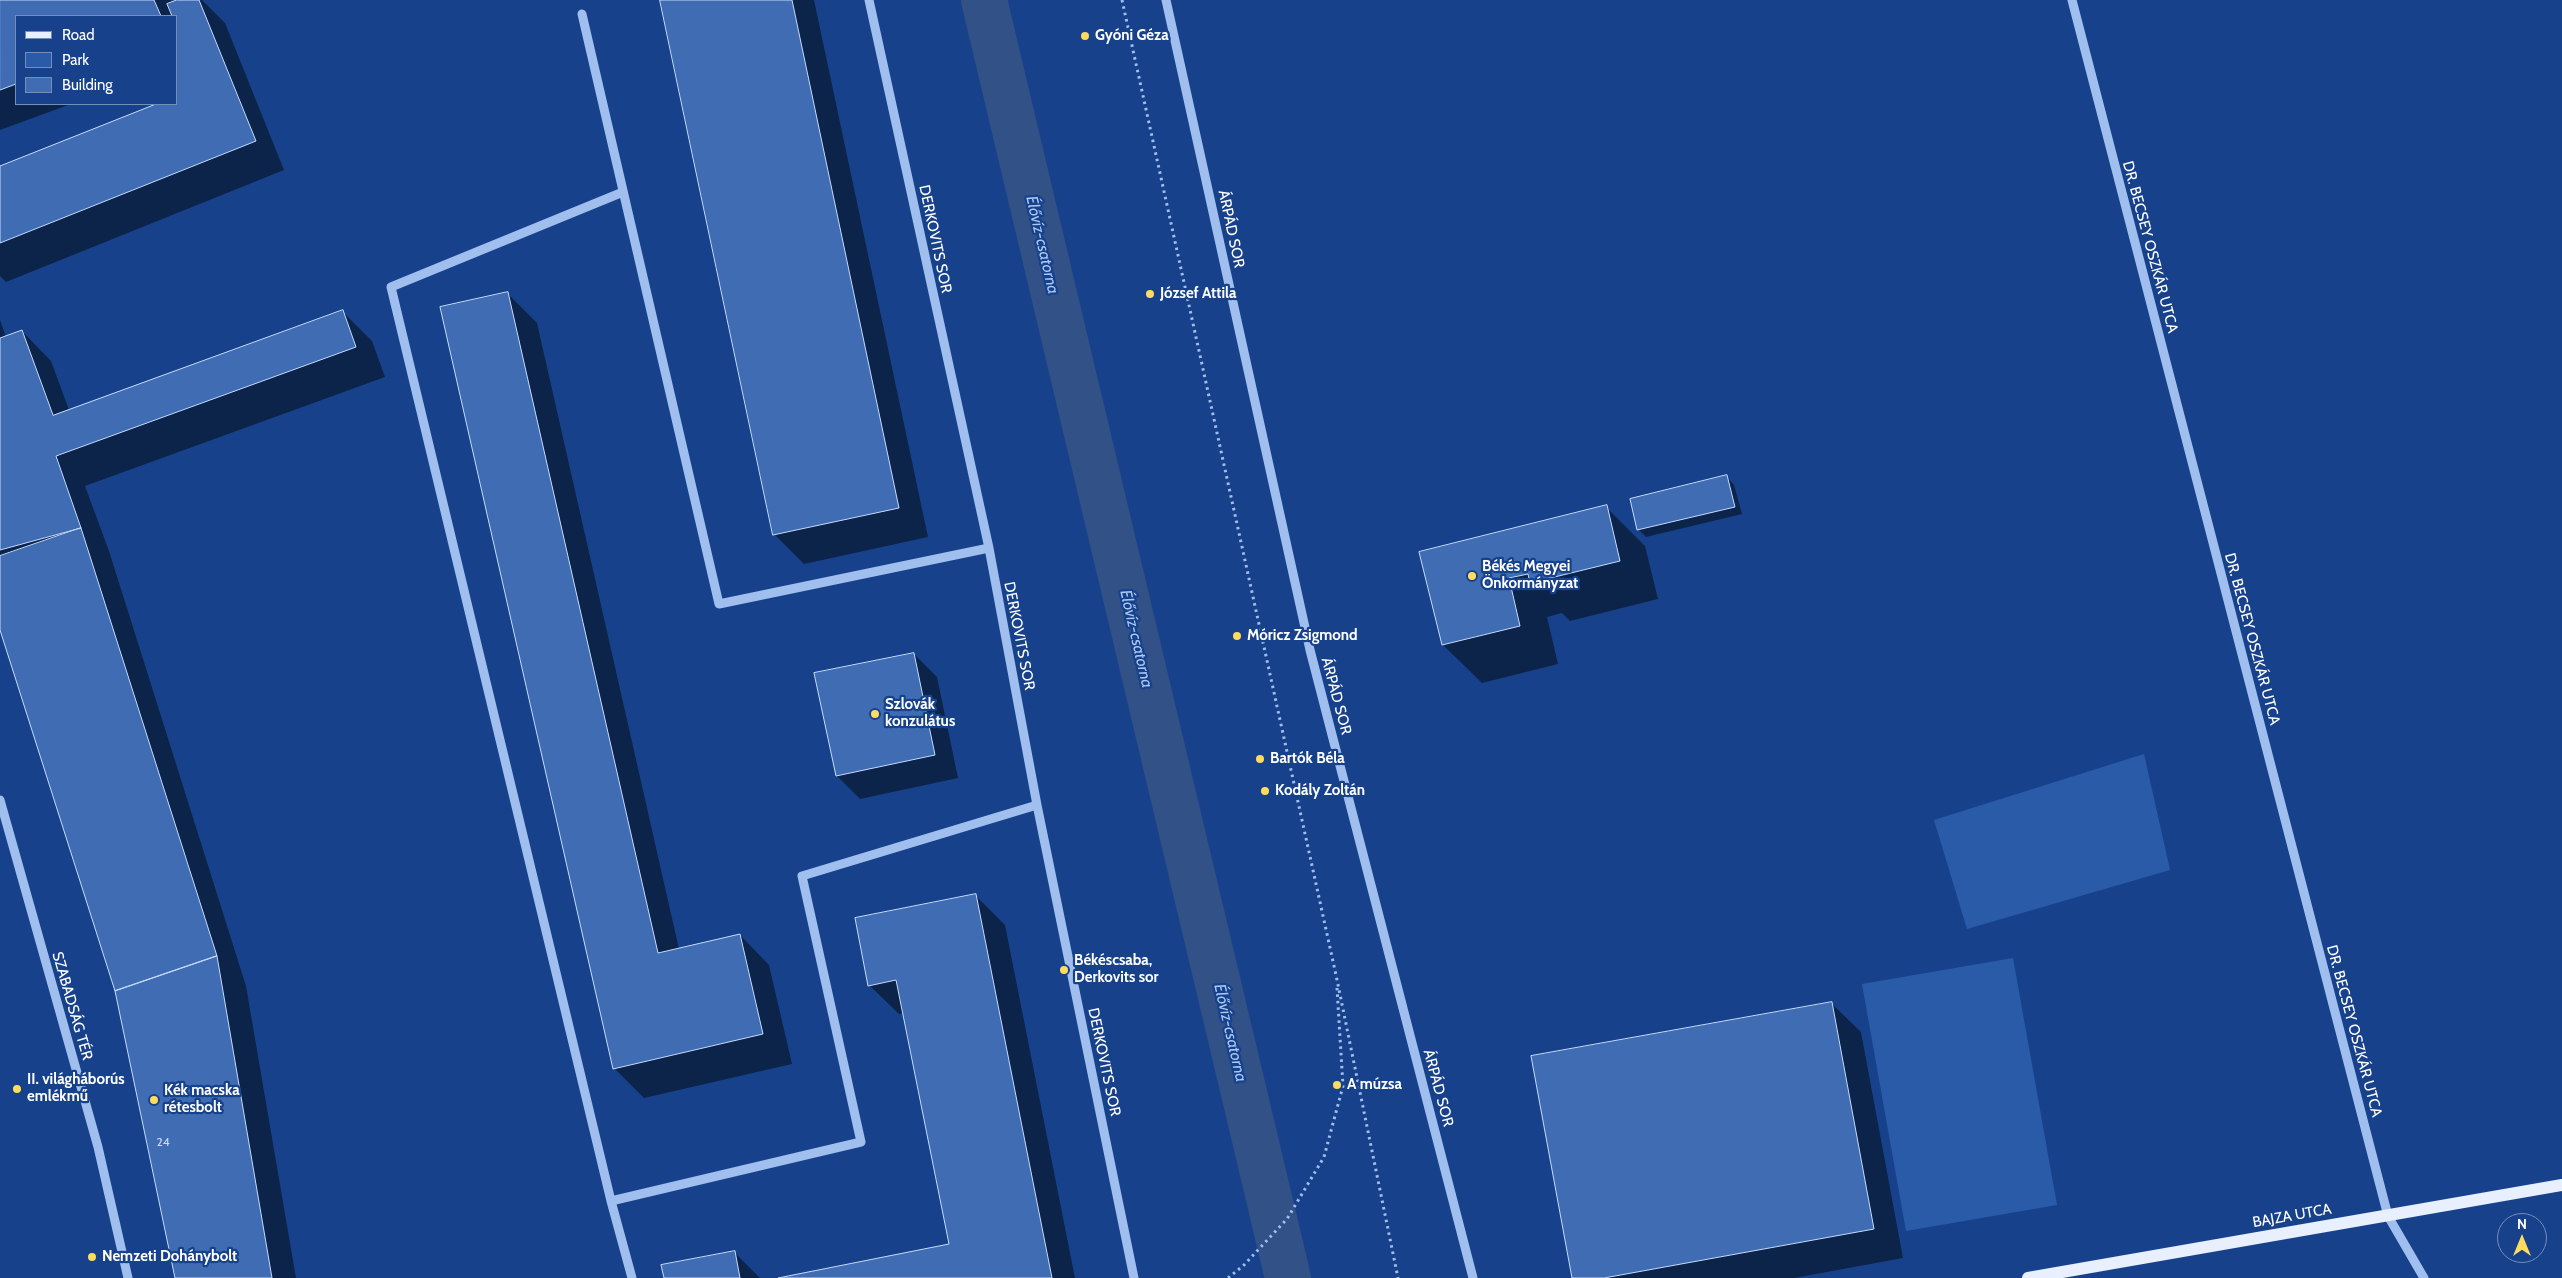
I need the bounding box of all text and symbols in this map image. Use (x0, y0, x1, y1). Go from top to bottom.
legend (15, 15, 178, 105)
text: Road (62, 26, 95, 44)
place label: Gyóni Géza (1095, 27, 1169, 45)
marker: Gyóni Géza (1079, 30, 1091, 42)
text: Park (62, 51, 89, 69)
text: Building (62, 76, 113, 94)
street label: DR. BECSEY OSZKÁR UTCA (2118, 159, 2182, 335)
street label: DERKOVITS SOR (915, 183, 955, 295)
street label: ÁRPÁD SOR (1214, 188, 1248, 270)
water label: Élővíz-csatorna (1021, 194, 1063, 296)
place label: József Attila (1160, 285, 1236, 303)
marker: József Attila (1144, 288, 1156, 300)
street label: DR. BECSEY OSZKÁR UTCA (2220, 551, 2284, 727)
place label: Békés Megyei Önkormányzat (1482, 558, 1578, 593)
marker: Békés Megyei Önkormányzat (1466, 570, 1478, 582)
street label: DERKOVITS SOR (1000, 580, 1038, 692)
water label: Élővíz-csatorna (1115, 588, 1157, 690)
place label: Móricz Zsigmond (1247, 627, 1358, 645)
marker: Móricz Zsigmond (1231, 630, 1243, 642)
street label: ÁRPÁD SOR (1317, 655, 1355, 737)
place label: Szlovák konzulátus (885, 696, 955, 731)
marker: Szlovák konzulátus (869, 708, 881, 720)
place label: Bartók Béla (1270, 750, 1345, 768)
marker: Bartók Béla (1254, 753, 1266, 765)
place label: Kodály Zoltán (1275, 782, 1365, 800)
marker: Kodály Zoltán (1259, 785, 1271, 797)
street label: DR. BECSEY OSZKÁR UTCA (2322, 943, 2386, 1119)
street label: SZABADSÁG TÉR (48, 950, 96, 1062)
place label: Békéscsaba, Derkovits sor (1074, 952, 1159, 987)
marker: Békéscsaba, Derkovits sor (1058, 964, 1070, 976)
water label: Élővíz-csatorna (1209, 982, 1251, 1084)
street label: DERKOVITS SOR (1084, 1006, 1124, 1118)
street label: ÁRPÁD SOR (1419, 1047, 1457, 1129)
place label: II. világháborús emlékmű (27, 1071, 125, 1106)
place label: A múzsa (1347, 1076, 1402, 1094)
marker: A múzsa (1331, 1079, 1343, 1091)
place label: Kék macska rétesbolt (164, 1082, 240, 1117)
marker: II. világháborús emlékmű (11, 1083, 23, 1095)
marker: Kék macska rétesbolt (148, 1094, 160, 1106)
house number: 24 (156, 1135, 170, 1149)
street label: BAJZA UTCA (2251, 1200, 2333, 1232)
north arrow (2497, 1213, 2547, 1263)
text: N (2517, 1215, 2527, 1233)
place label: Nemzeti Dohánybolt (102, 1248, 237, 1266)
marker: Nemzeti Dohánybolt (86, 1251, 98, 1263)

